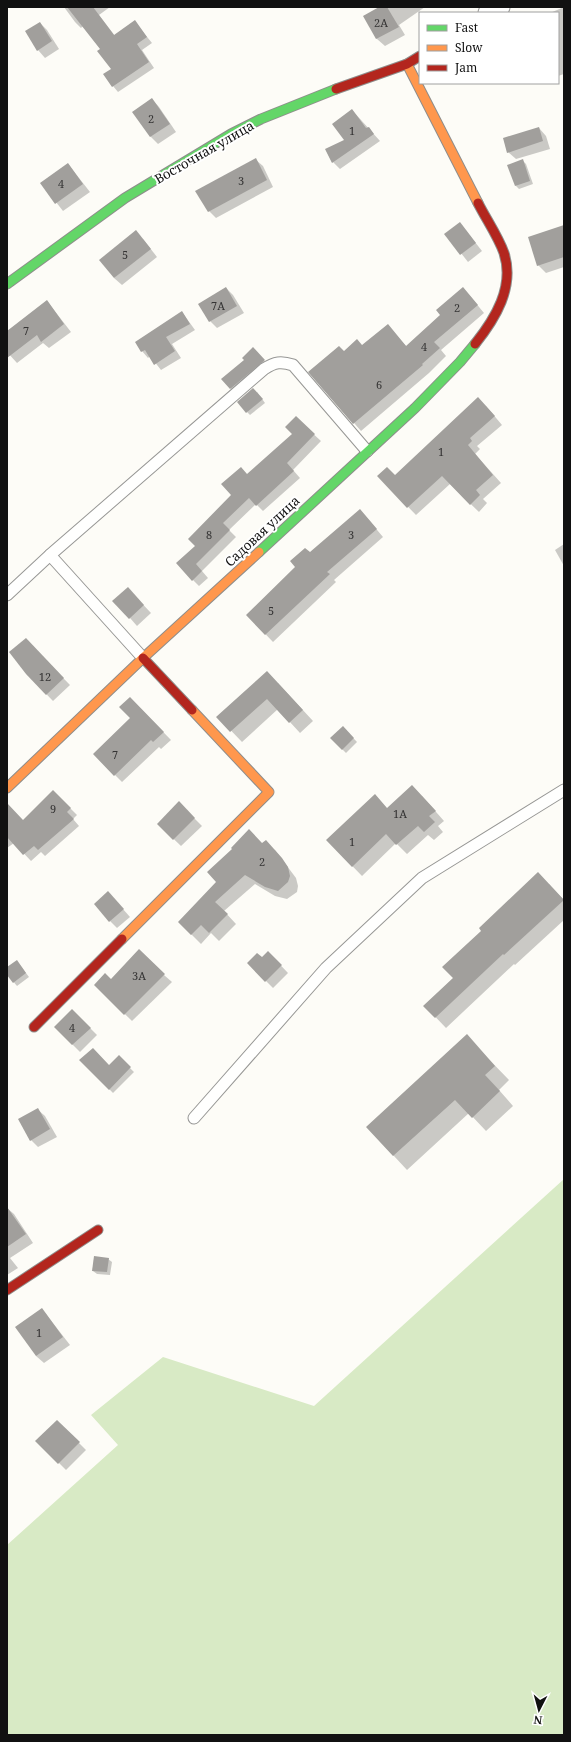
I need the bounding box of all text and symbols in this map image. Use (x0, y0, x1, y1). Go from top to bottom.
legend (419, 12, 559, 84)
house number: 2А (374, 15, 388, 30)
text: Fast (455, 19, 478, 36)
text: Slow (455, 39, 483, 56)
text: Jam (454, 59, 477, 76)
house number: 2 (148, 111, 154, 126)
street label: Восточная улица (151, 116, 257, 188)
house number: 1 (349, 123, 355, 138)
house number: 3 (238, 173, 244, 188)
house number: 4 (58, 176, 64, 191)
house number: 5 (122, 247, 128, 262)
house number: 7А (211, 298, 225, 313)
house number: 2 (454, 300, 460, 315)
house number: 7 (23, 323, 29, 338)
house number: 4 (421, 339, 427, 354)
house number: 6 (376, 377, 382, 392)
house number: 1 (438, 444, 444, 459)
street label: Садовая улица (221, 492, 303, 570)
house number: 8 (206, 527, 212, 542)
house number: 3 (348, 527, 354, 542)
house number: 5 (268, 603, 274, 618)
house number: 12 (39, 669, 51, 684)
house number: 7 (112, 747, 118, 762)
house number: 9 (50, 801, 56, 816)
house number: 1А (393, 806, 407, 821)
house number: 1 (349, 834, 355, 849)
house number: 2 (259, 854, 265, 869)
house number: 3А (132, 968, 146, 983)
house number: 4 (69, 1020, 75, 1035)
house number: 1 (36, 1325, 42, 1340)
north arrow (519, 1690, 559, 1730)
text: N (532, 1712, 543, 1728)

